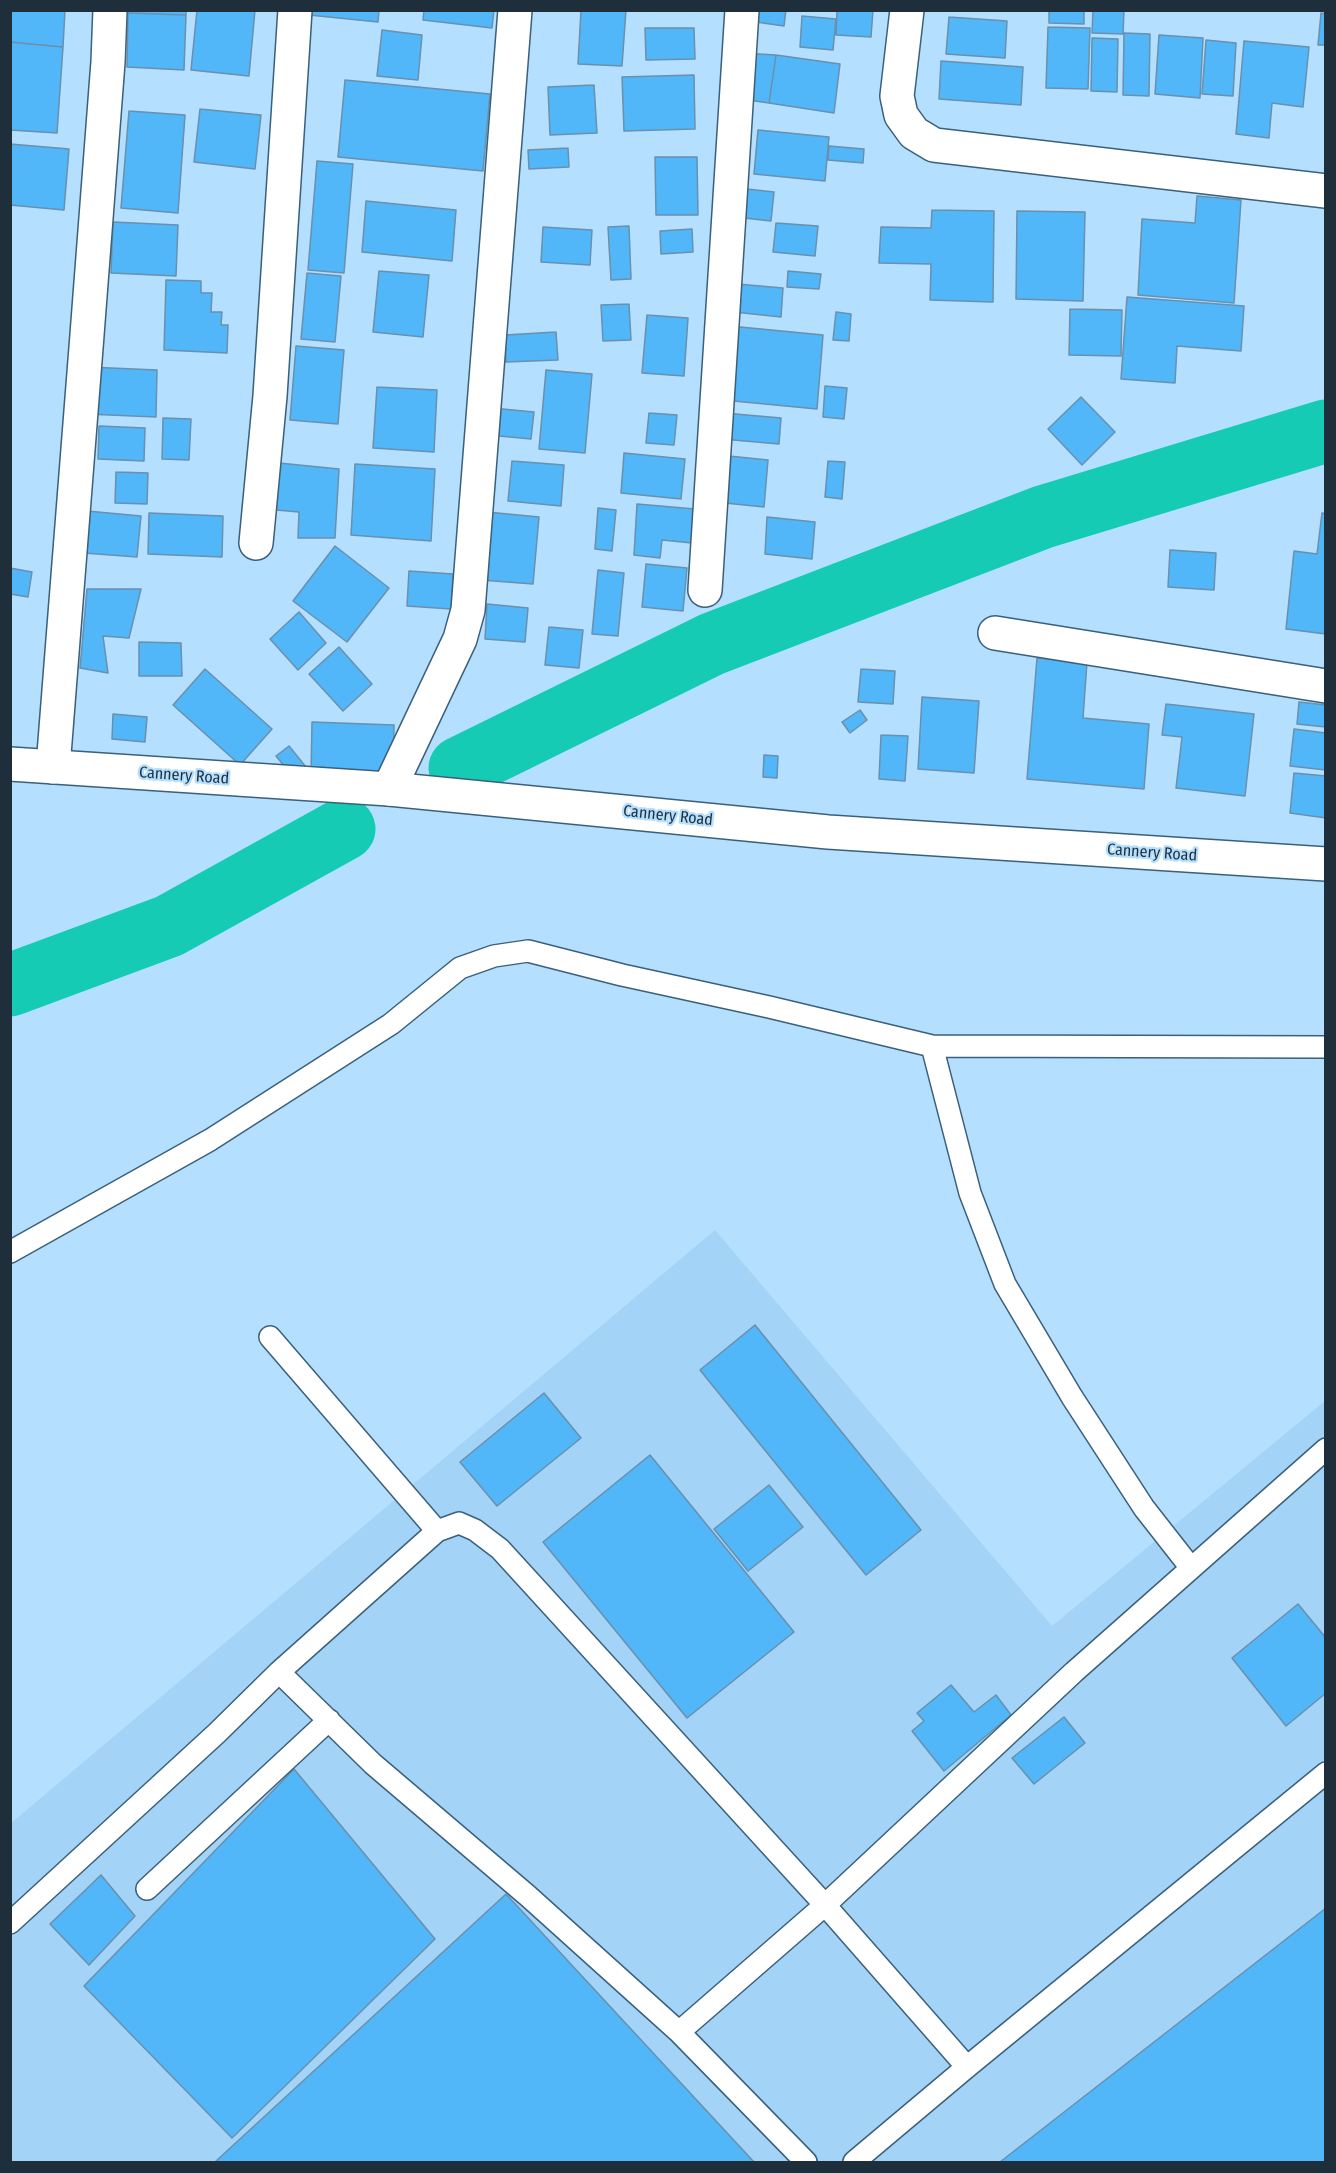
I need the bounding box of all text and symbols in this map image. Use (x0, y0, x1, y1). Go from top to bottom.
street label: Cannery Road (138, 763, 230, 789)
street label: Cannery Road (622, 802, 714, 830)
street label: Cannery Road (1106, 840, 1198, 866)

